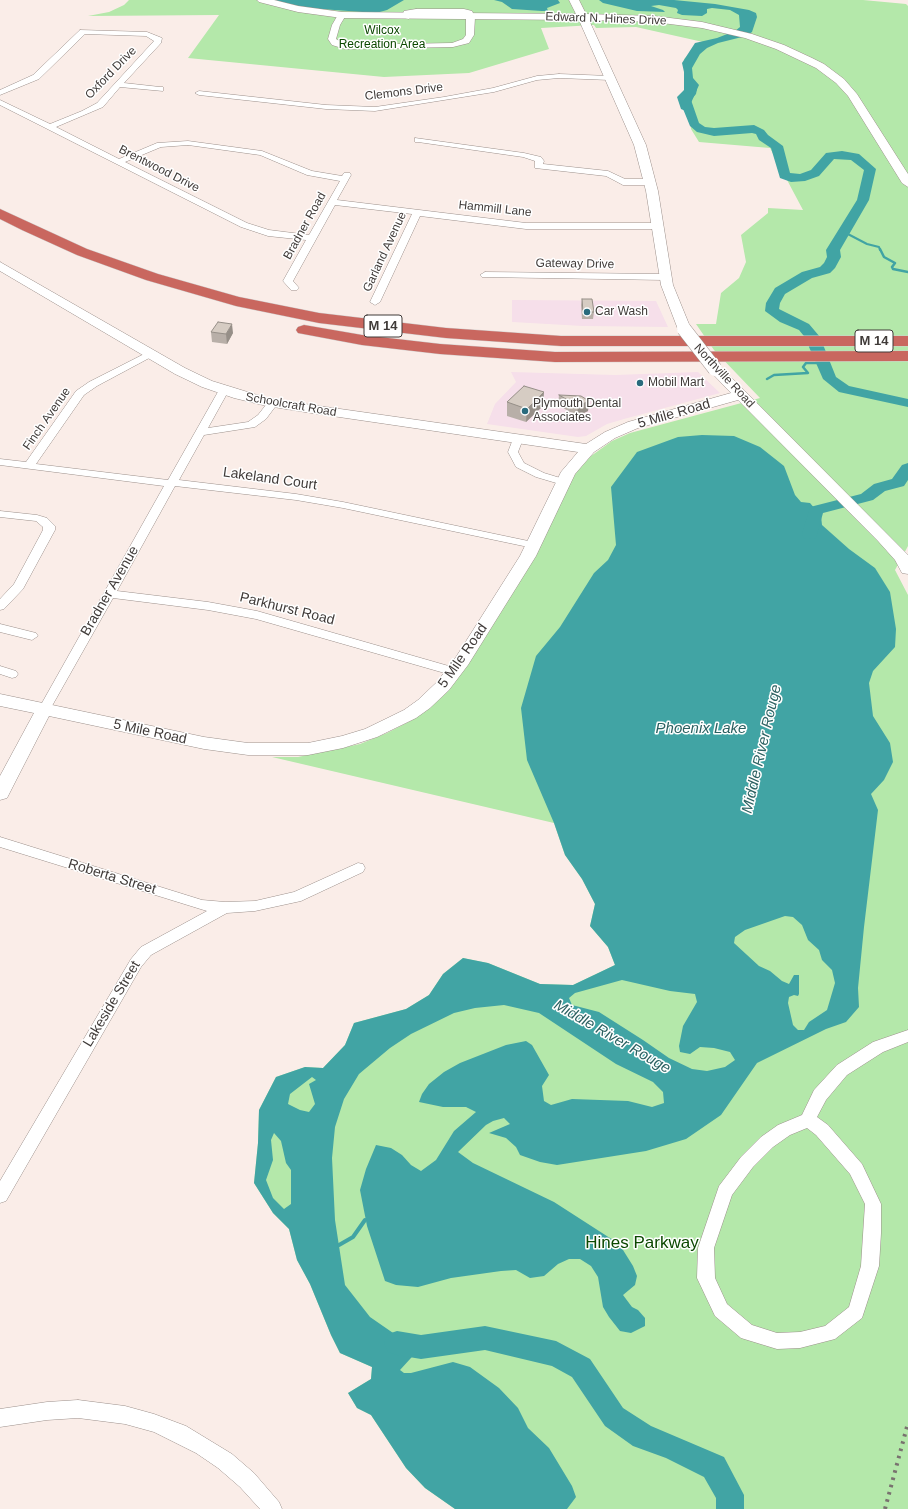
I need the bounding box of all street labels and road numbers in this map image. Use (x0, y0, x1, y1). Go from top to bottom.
street label: Edward N. Hines Drive (545, 10, 667, 28)
street label: Oxford Drive (82, 44, 140, 102)
street label: Clemons Drive (364, 80, 444, 104)
street label: Brentwood Drive (116, 142, 202, 196)
street label: Bradner Road (281, 190, 329, 262)
street label: Hammill Lane (458, 198, 532, 220)
street label: Garland Avenue (360, 210, 410, 294)
street label: Gateway Drive (536, 256, 614, 272)
road number: M 14 (364, 315, 402, 337)
road number: M 14 (855, 330, 893, 352)
street label: Northville Road (691, 341, 757, 411)
street label: Finch Avenue (20, 385, 74, 453)
street label: Schoolcraft Road (244, 390, 338, 420)
street label: 5 Mile Road (636, 396, 712, 432)
street label: Lakeland Court (222, 464, 318, 494)
street label: Bradner Avenue (77, 543, 143, 639)
street label: Parkhurst Road (238, 589, 336, 629)
street label: 5 Mile Road (435, 621, 491, 691)
street label: 5 Mile Road (112, 716, 188, 748)
street label: Roberta Street (66, 856, 158, 898)
street label: Lakeside Street (80, 958, 144, 1050)

